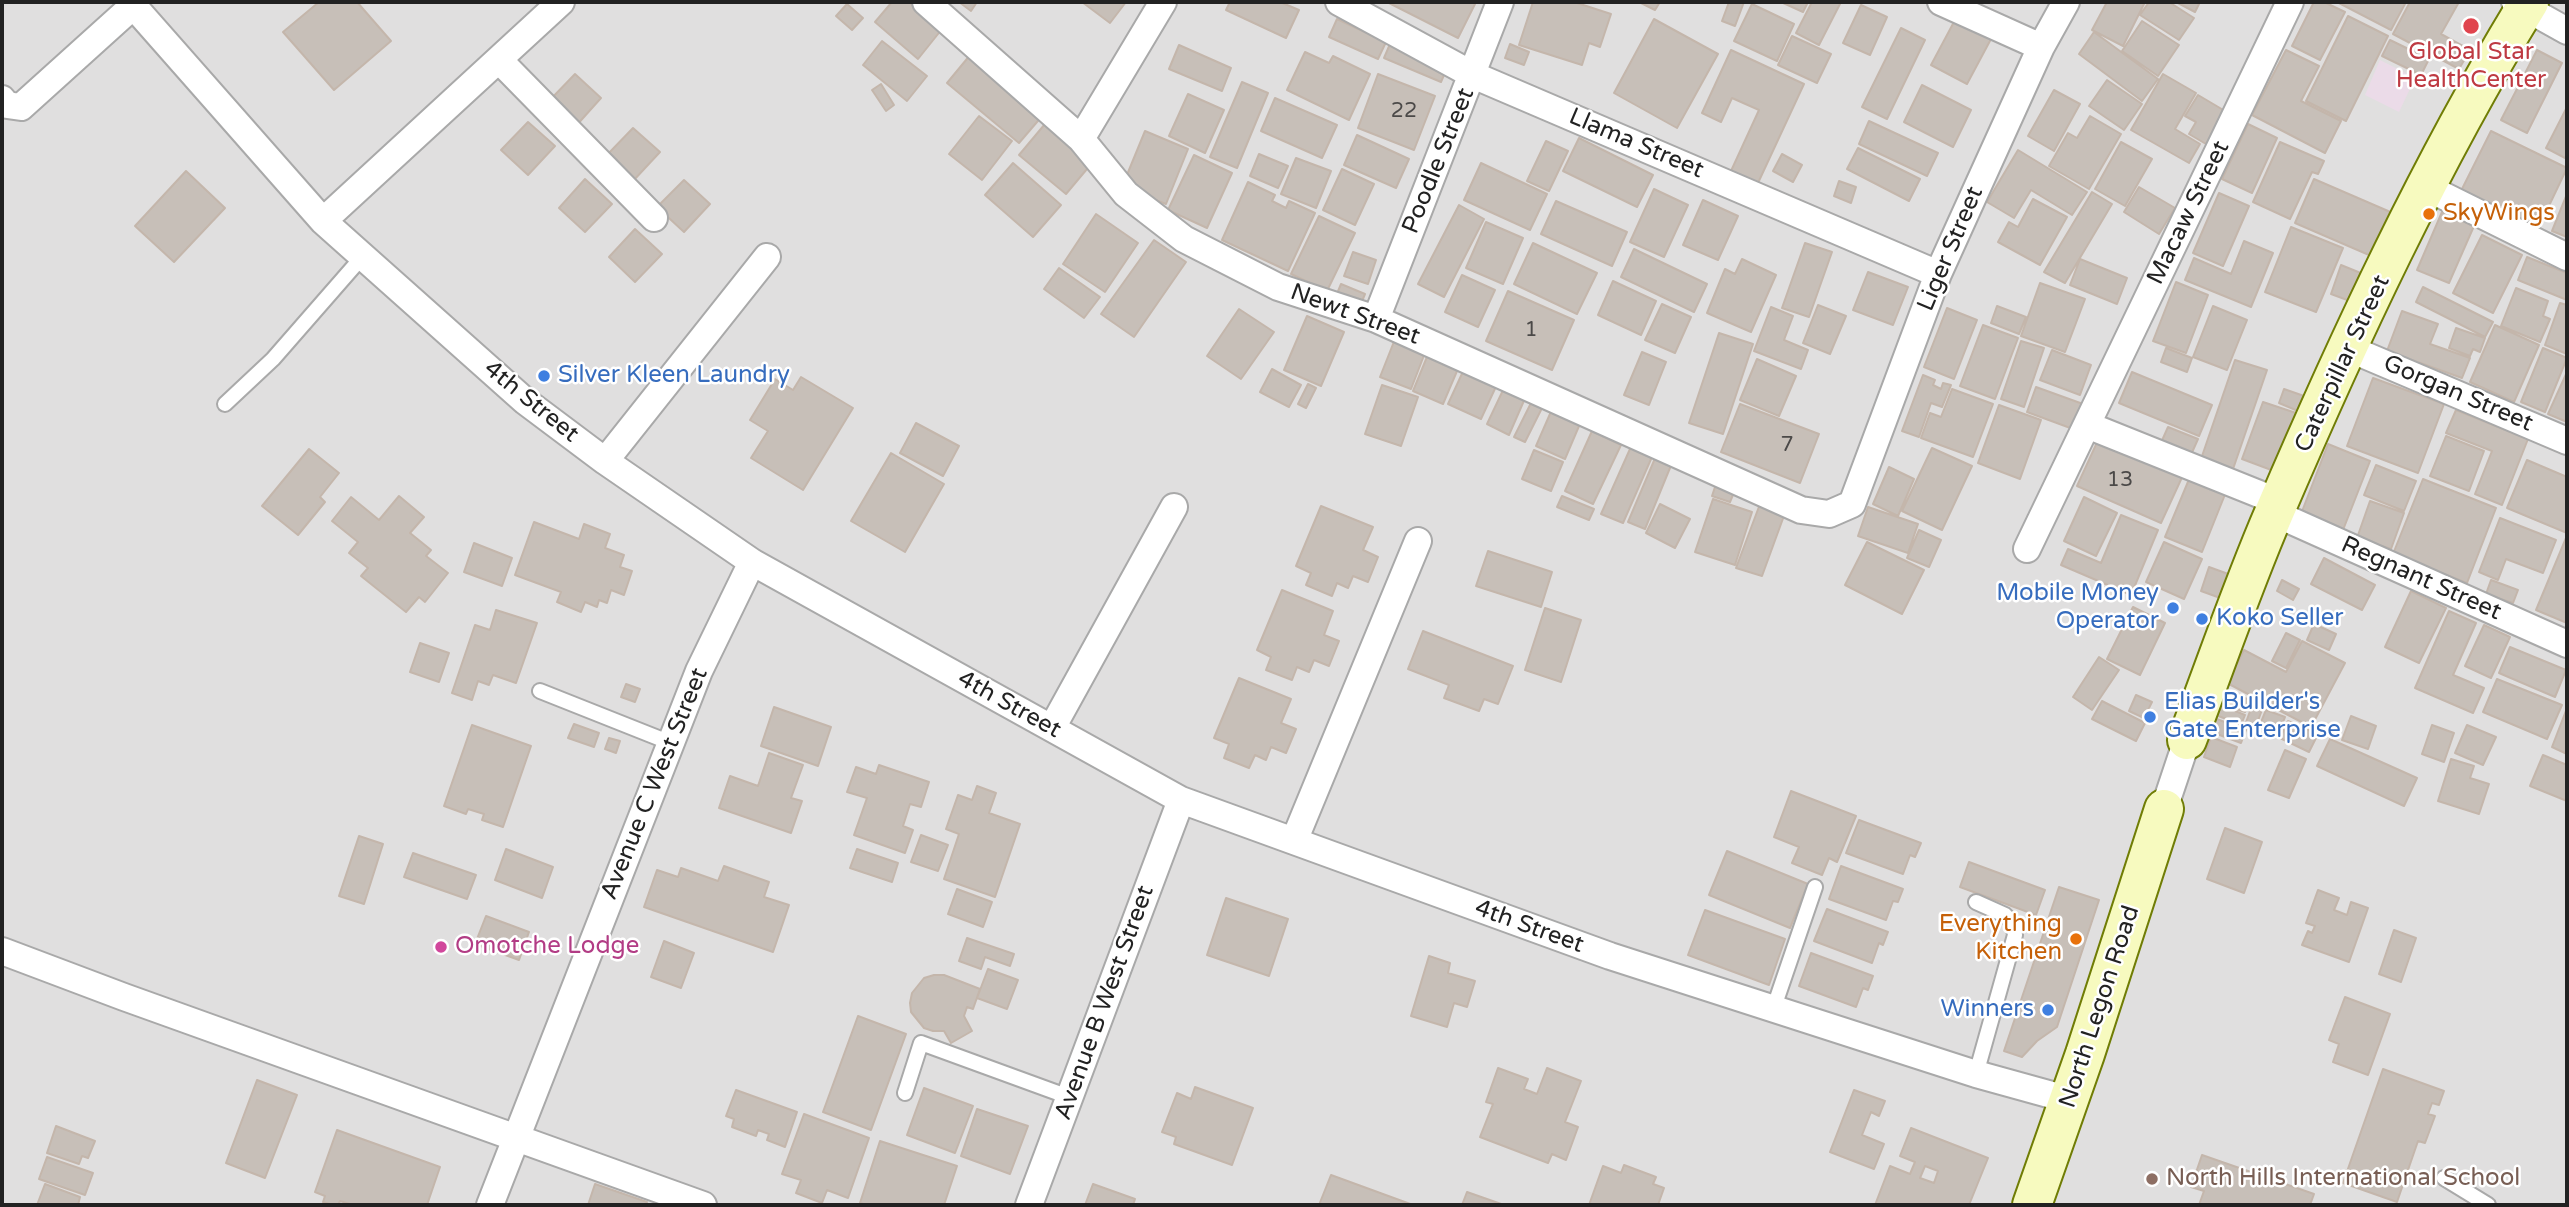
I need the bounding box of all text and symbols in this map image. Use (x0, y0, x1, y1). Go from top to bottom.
marker: Global Star HealthCenter (2461, 16, 2481, 36)
place label: Global Star HealthCenter (2396, 39, 2546, 95)
street label: Poodle Street (1397, 84, 1481, 238)
house number: 22 (1391, 98, 1417, 124)
street label: Llama Street (1564, 103, 1708, 185)
street label: Macaw Street (2142, 136, 2236, 290)
street label: Liger Street (1912, 182, 1990, 316)
place label: SkyWings (2443, 200, 2555, 228)
marker: SkyWings (2421, 206, 2437, 222)
street label: Caterpillar Street (2289, 271, 2397, 457)
street label: Newt Street (1286, 278, 1424, 352)
house number: 1 (1524, 317, 1538, 343)
street label: Gorgan Street (2379, 350, 2537, 438)
street label: 4th Street (478, 355, 584, 449)
place label: Silver Kleen Laundry (558, 362, 790, 390)
marker: Silver Kleen Laundry (536, 368, 552, 384)
house number: 7 (1780, 432, 1794, 458)
house number: 13 (2107, 467, 2133, 493)
street label: Regnant Street (2336, 531, 2506, 627)
place label: Mobile Money Operator (1996, 580, 2159, 636)
marker: Mobile Money Operator (2165, 600, 2181, 616)
place label: Koko Seller (2216, 605, 2343, 633)
marker: Koko Seller (2194, 611, 2210, 627)
street label: Avenue C West Street (595, 664, 715, 904)
street label: 4th Street (952, 665, 1066, 745)
place label: Elias Builder's Gate Enterprise (2164, 689, 2341, 745)
marker: Elias Builder's Gate Enterprise (2142, 709, 2158, 725)
street label: Avenue B West Street (1049, 882, 1161, 1124)
street label: 4th Street (1471, 894, 1587, 960)
street label: North Legon Road (2054, 902, 2146, 1112)
place label: Everything Kitchen (1939, 911, 2062, 967)
marker: Everything Kitchen (2068, 931, 2084, 947)
place label: Omotche Lodge (455, 933, 639, 961)
marker: Omotche Lodge (433, 939, 449, 955)
place label: Winners (1940, 996, 2034, 1024)
marker: Winners (2040, 1002, 2056, 1018)
place label: North Hills International School (2166, 1165, 2520, 1193)
marker: North Hills International School (2144, 1171, 2160, 1187)

